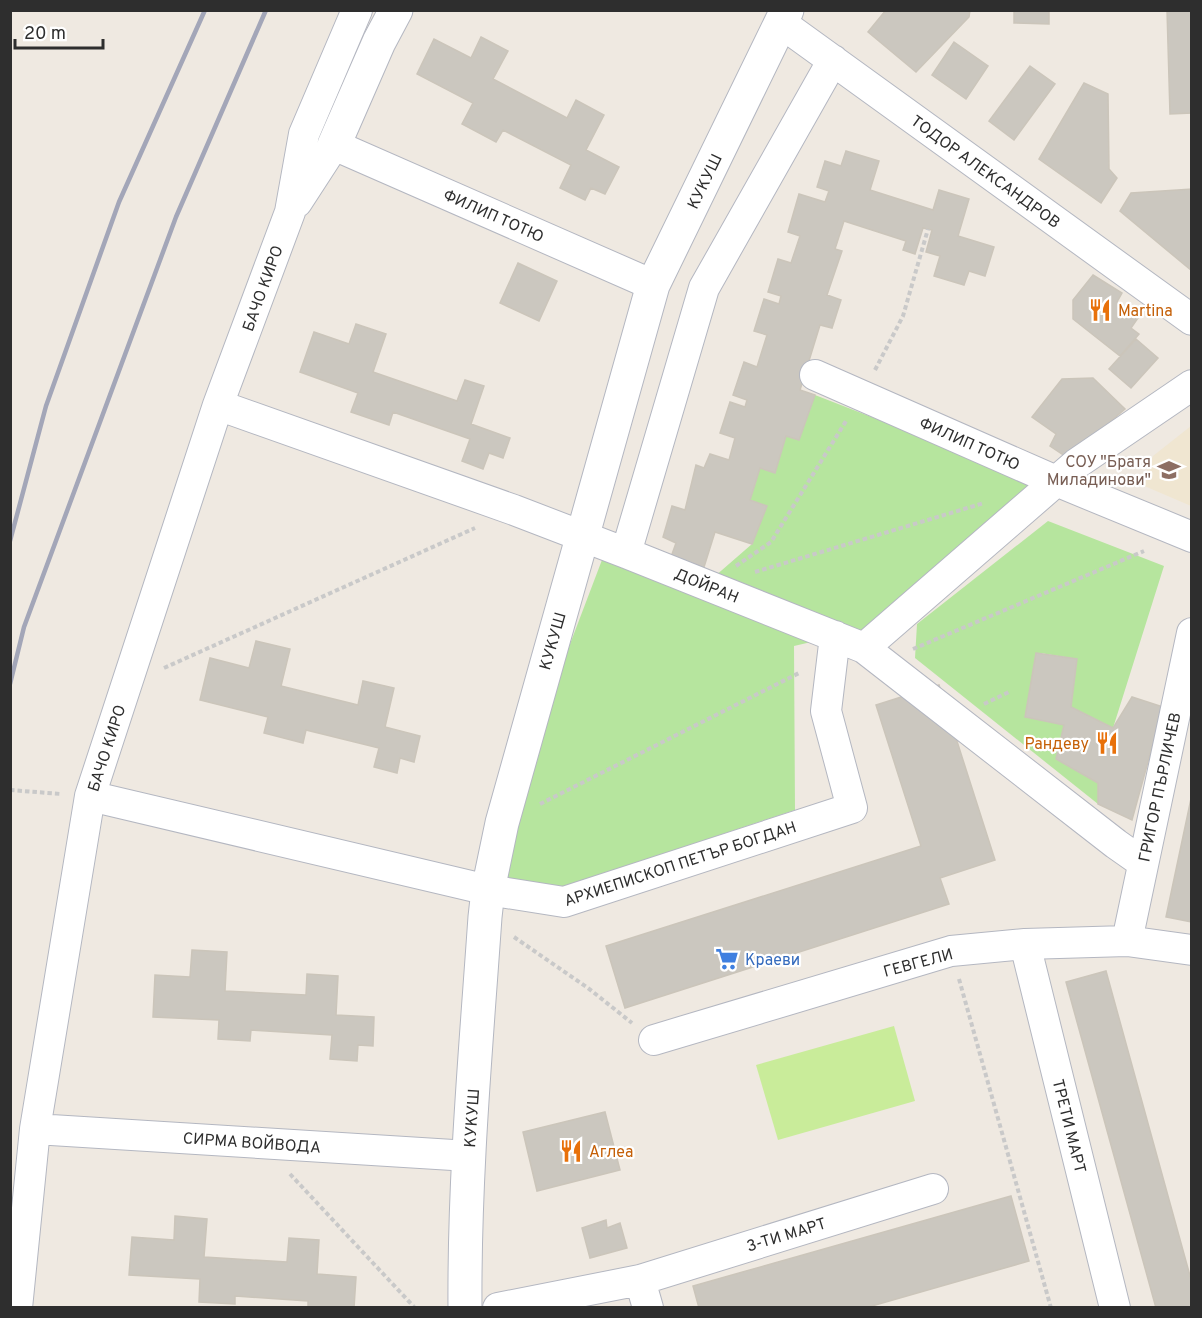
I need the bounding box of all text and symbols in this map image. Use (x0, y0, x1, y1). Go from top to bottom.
scale bar (15, 12, 104, 50)
text: 20 m (24, 23, 66, 46)
street label: ТОДОР АЛЕКСАНДРОВ (906, 112, 1063, 234)
street label: КУКУШ (684, 151, 728, 213)
street label: ФИЛИП ТОТЮ (440, 186, 547, 248)
street label: БАЧО КИРО (239, 243, 289, 335)
restaurant icon: Martina (1087, 297, 1113, 323)
place label: Martina (1118, 302, 1173, 322)
street label: ФИЛИП ТОТЮ (916, 414, 1023, 476)
place label: СОУ "Братя Миладинови" (1047, 453, 1151, 491)
school or university icon: СОУ "Братя Миладинови" (1156, 457, 1182, 483)
street label: ДОЙРАН (671, 563, 742, 609)
street label: КУКУШ (536, 610, 572, 673)
street label: БАЧО КИРО (84, 703, 131, 795)
street label: ГРИГОР ПЪРЛИЧЕВ (1135, 711, 1187, 864)
restaurant icon: Рандеву (1094, 730, 1120, 756)
place label: Рандеву (1024, 735, 1089, 755)
street label: АРХИЕПИСКОП ПЕТЪР БОГДАН (562, 818, 799, 912)
street label: ГЕВГЕЛИ (881, 945, 956, 983)
supermarket icon: Краеви (714, 946, 740, 972)
place label: Краеви (745, 951, 800, 971)
street label: ТРЕТИ МАРТ (1047, 1077, 1089, 1176)
street label: КУКУШ (461, 1088, 485, 1148)
street label: СИРМА ВОЙВОДА (182, 1127, 322, 1159)
restaurant icon: Аглеа (558, 1138, 584, 1164)
place label: Аглеа (589, 1143, 633, 1163)
street label: 3-ТИ МАРТ (744, 1214, 829, 1258)

